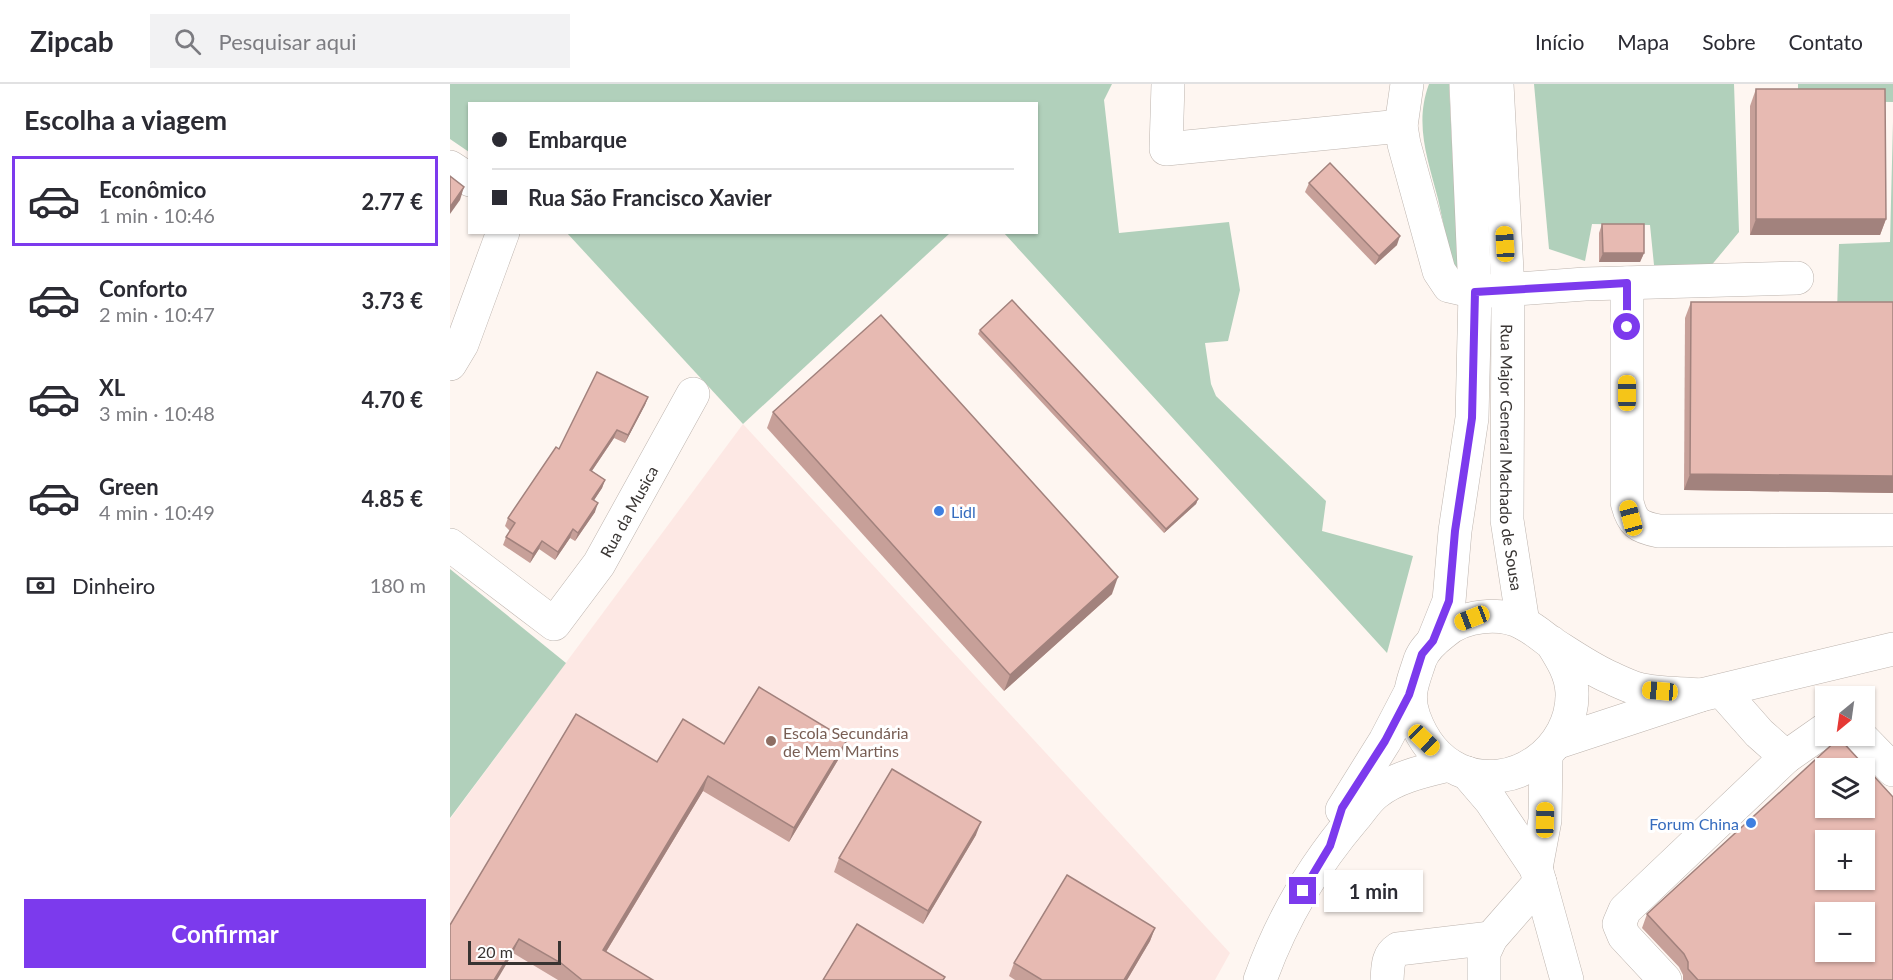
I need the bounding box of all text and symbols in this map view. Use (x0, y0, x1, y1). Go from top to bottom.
search box (150, 14, 570, 68)
text: Zipcab (30, 24, 114, 58)
icon: search (171, 25, 204, 58)
text: Pesquisar aqui (219, 28, 357, 55)
text: Início (1535, 29, 1584, 54)
text: Mapa (1617, 29, 1669, 54)
text: Sobre (1702, 29, 1755, 54)
text: Contato (1788, 29, 1863, 54)
text: Escolha a viagem (24, 103, 227, 136)
text: Embarque (528, 126, 627, 153)
icon: car (27, 174, 81, 228)
text: Econômico (99, 176, 206, 203)
text: Rua São Francisco Xavier (528, 184, 772, 211)
text: 2.77 € (361, 188, 423, 215)
text: 1 min · 10:46 (99, 203, 215, 227)
car (1495, 226, 1515, 262)
icon: car (27, 273, 81, 327)
text: Conforto (99, 275, 187, 302)
text: 3.73 € (361, 287, 423, 314)
text: 2 min · 10:47 (99, 302, 215, 326)
route start (1613, 313, 1640, 340)
street label: Rua Major General Machado de Sousa (1497, 324, 1527, 592)
icon: car (27, 372, 81, 426)
text: XL (99, 374, 125, 401)
car (1618, 375, 1636, 411)
text: 4.70 € (361, 386, 423, 413)
text: 3 min · 10:48 (99, 401, 215, 425)
street label: Rua da Musica (595, 462, 661, 560)
icon: car (27, 471, 81, 525)
text: Green (99, 473, 159, 500)
text: 4.85 € (361, 485, 423, 512)
car (1618, 498, 1644, 538)
text: 4 min · 10:49 (99, 500, 215, 524)
place label: Lidl (951, 502, 976, 521)
marker: Lidl (932, 504, 946, 518)
icon: cash (24, 569, 57, 602)
text: Dinheiro (72, 572, 155, 599)
text: 180 m (370, 573, 426, 597)
car (1452, 603, 1492, 633)
car (1641, 680, 1679, 702)
north arrow (1815, 686, 1875, 746)
map controls (1815, 686, 1875, 962)
car (1405, 721, 1443, 759)
place label: Escola Secundária de Mem Martins (783, 723, 909, 760)
marker: Escola Secundária de Mem Martins (764, 734, 778, 748)
button: layers (1815, 758, 1875, 818)
car (1536, 802, 1554, 838)
place label: Forum China (1649, 814, 1739, 833)
marker: Forum China (1744, 816, 1758, 830)
button: + (1815, 830, 1875, 890)
callout: 1 min (1324, 870, 1423, 912)
route end (1289, 877, 1316, 904)
text: 1 min (1349, 879, 1398, 903)
button: Confirmar (24, 899, 426, 968)
button: − (1815, 902, 1875, 962)
scale bar (468, 938, 561, 966)
text: 20 m (477, 942, 513, 961)

